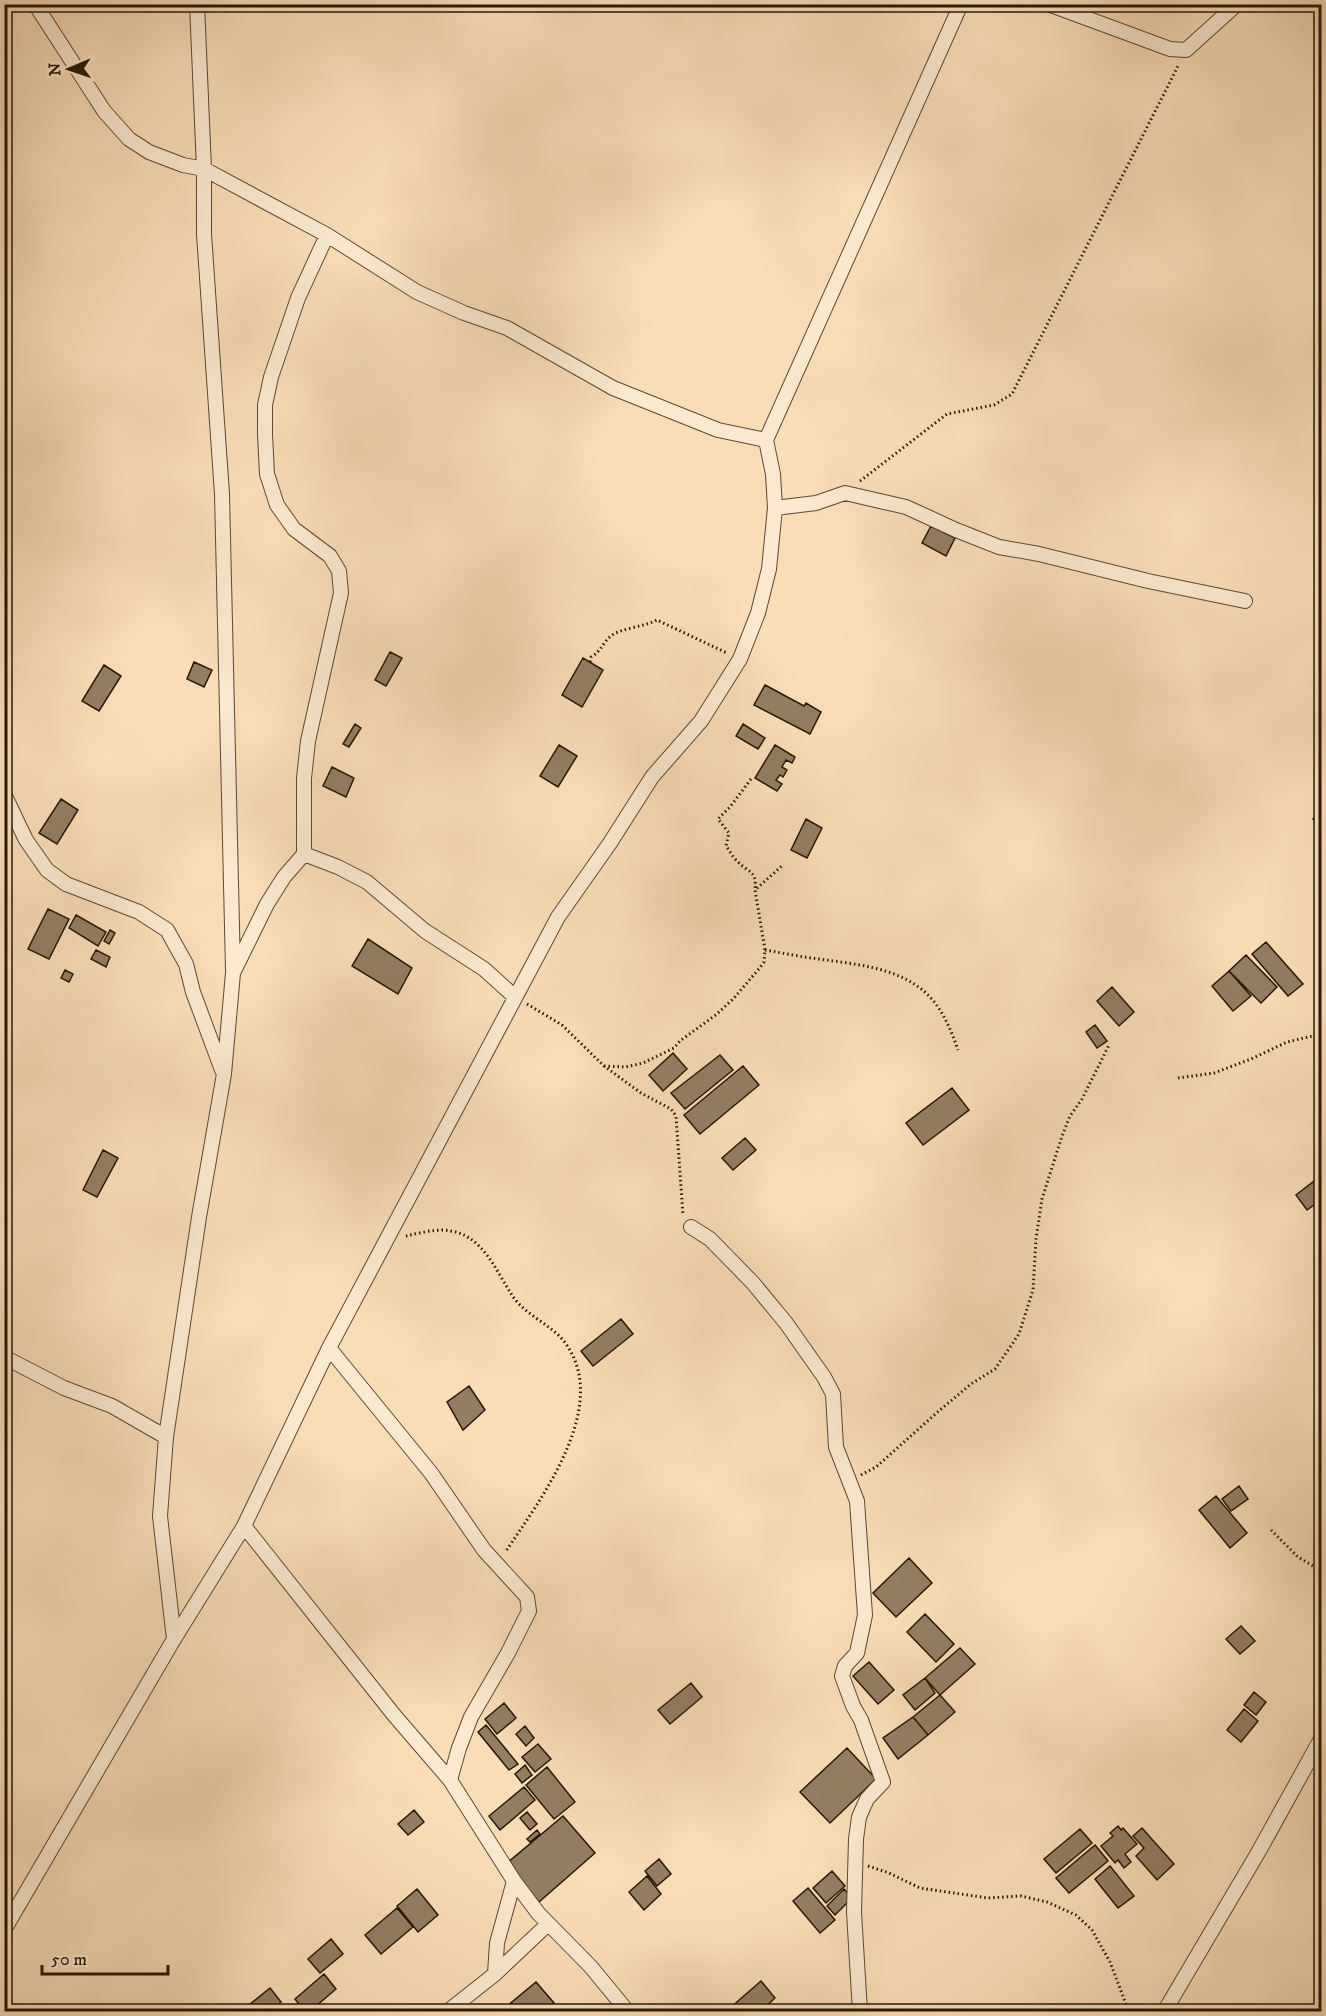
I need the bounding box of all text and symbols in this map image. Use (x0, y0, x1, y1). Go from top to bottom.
north arrow (39, 39, 99, 99)
text: N (45, 63, 65, 76)
scale bar (42, 1938, 168, 1976)
text: 50 m (51, 1949, 87, 1971)

